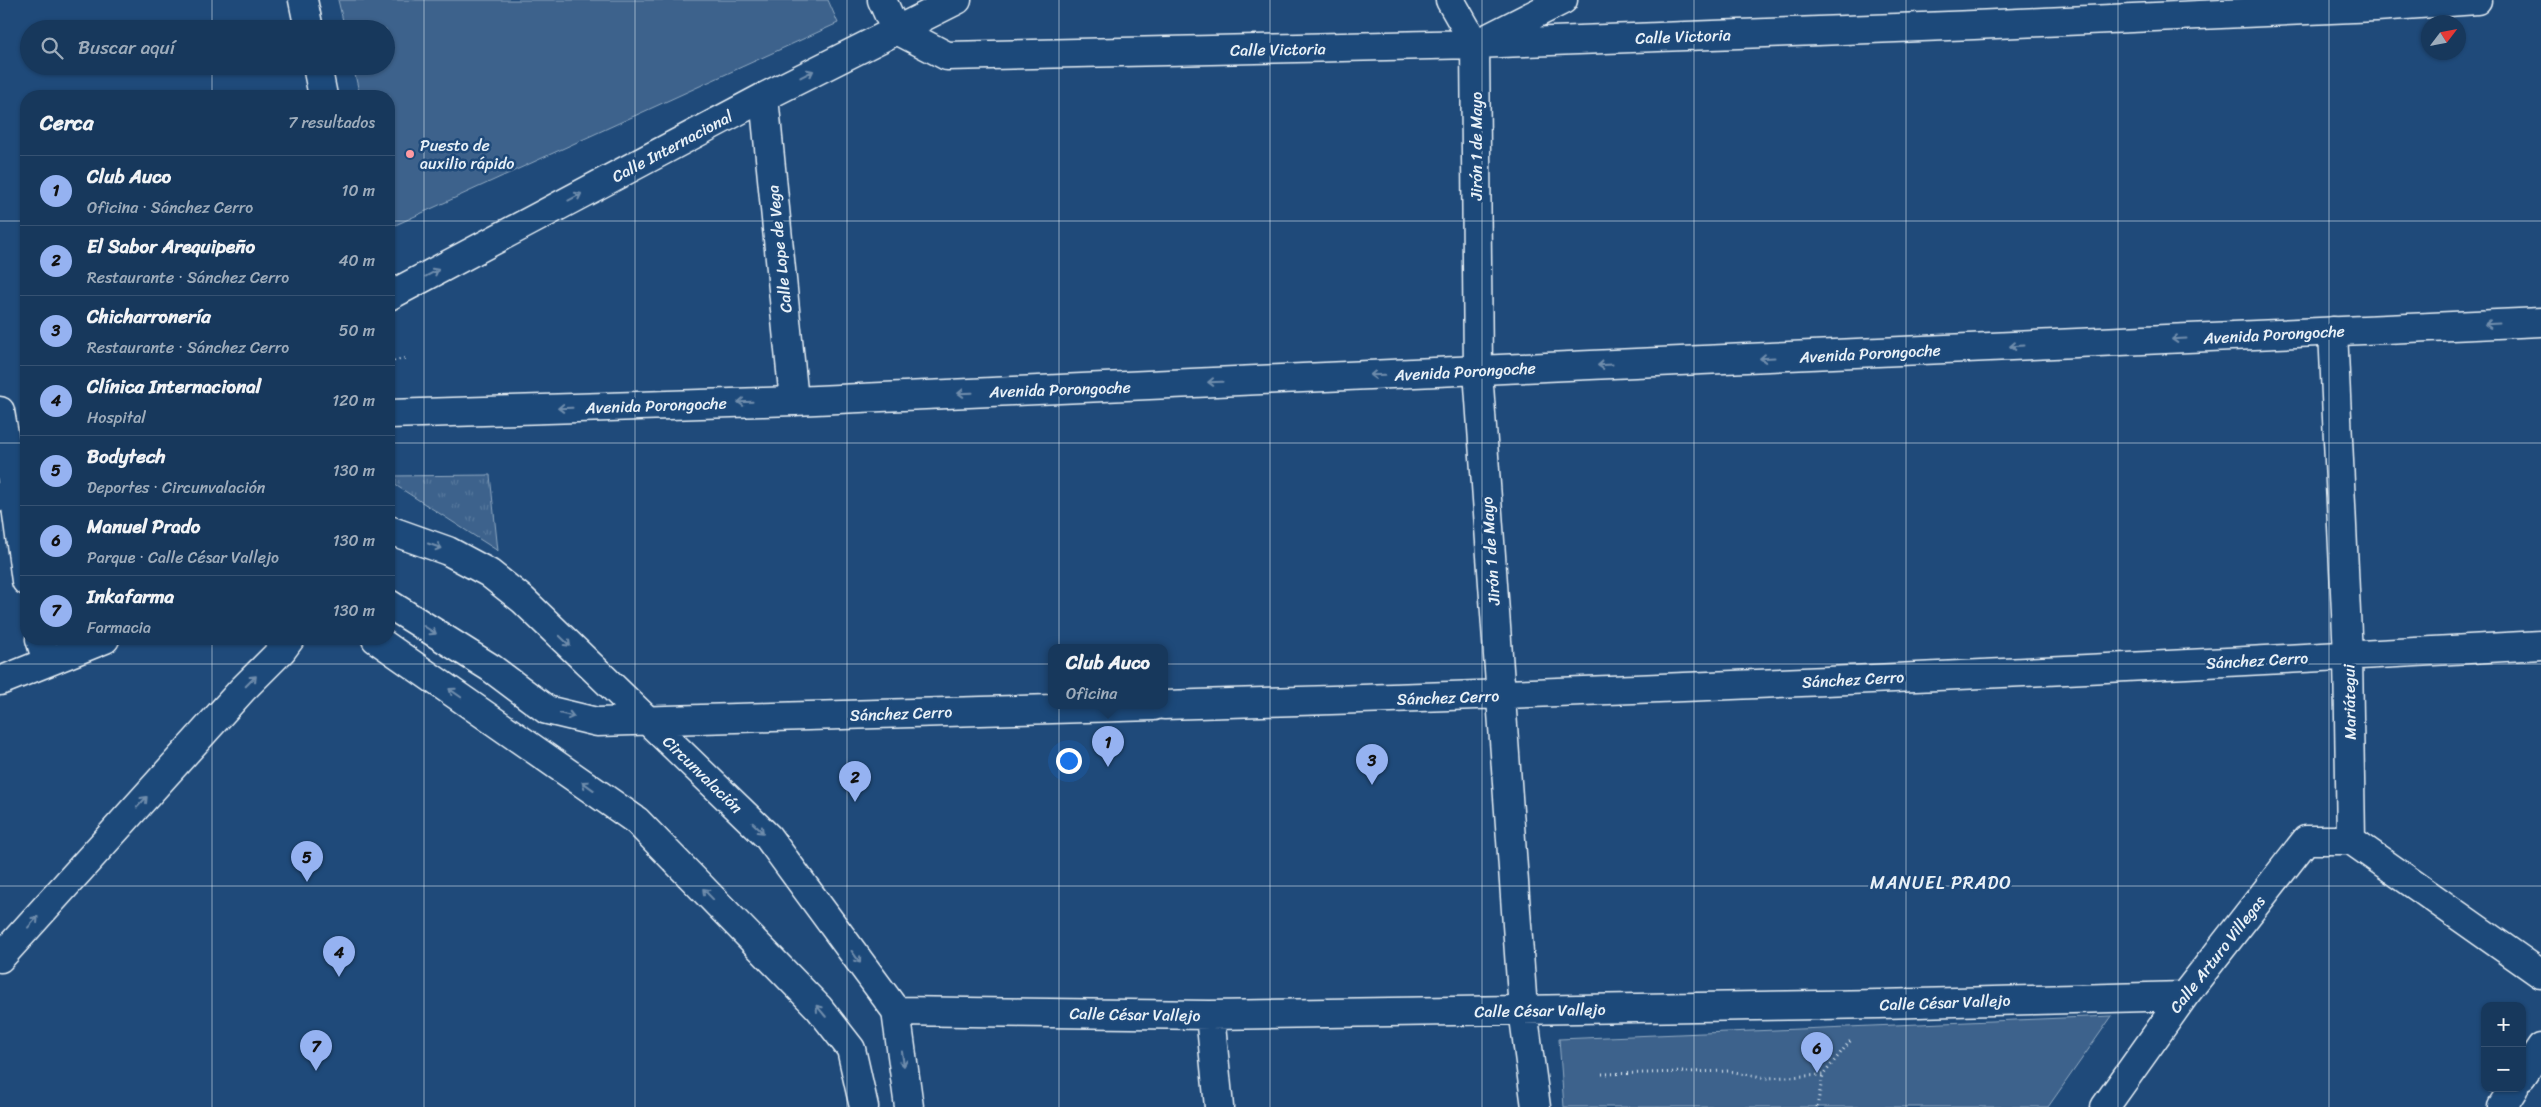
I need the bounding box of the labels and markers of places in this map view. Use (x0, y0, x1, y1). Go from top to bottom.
place label: Puesto de auxilio rápido (420, 131, 514, 178)
marker: Puesto de auxilio rápido (404, 148, 416, 160)
pin: 1 (1092, 726, 1124, 767)
pin: 3 (1356, 744, 1388, 785)
pin: 2 (839, 761, 871, 802)
pin: 5 (291, 841, 323, 882)
pin: 4 (323, 936, 355, 977)
pin: 7 (300, 1030, 332, 1071)
pin: 6 (1801, 1032, 1833, 1073)

